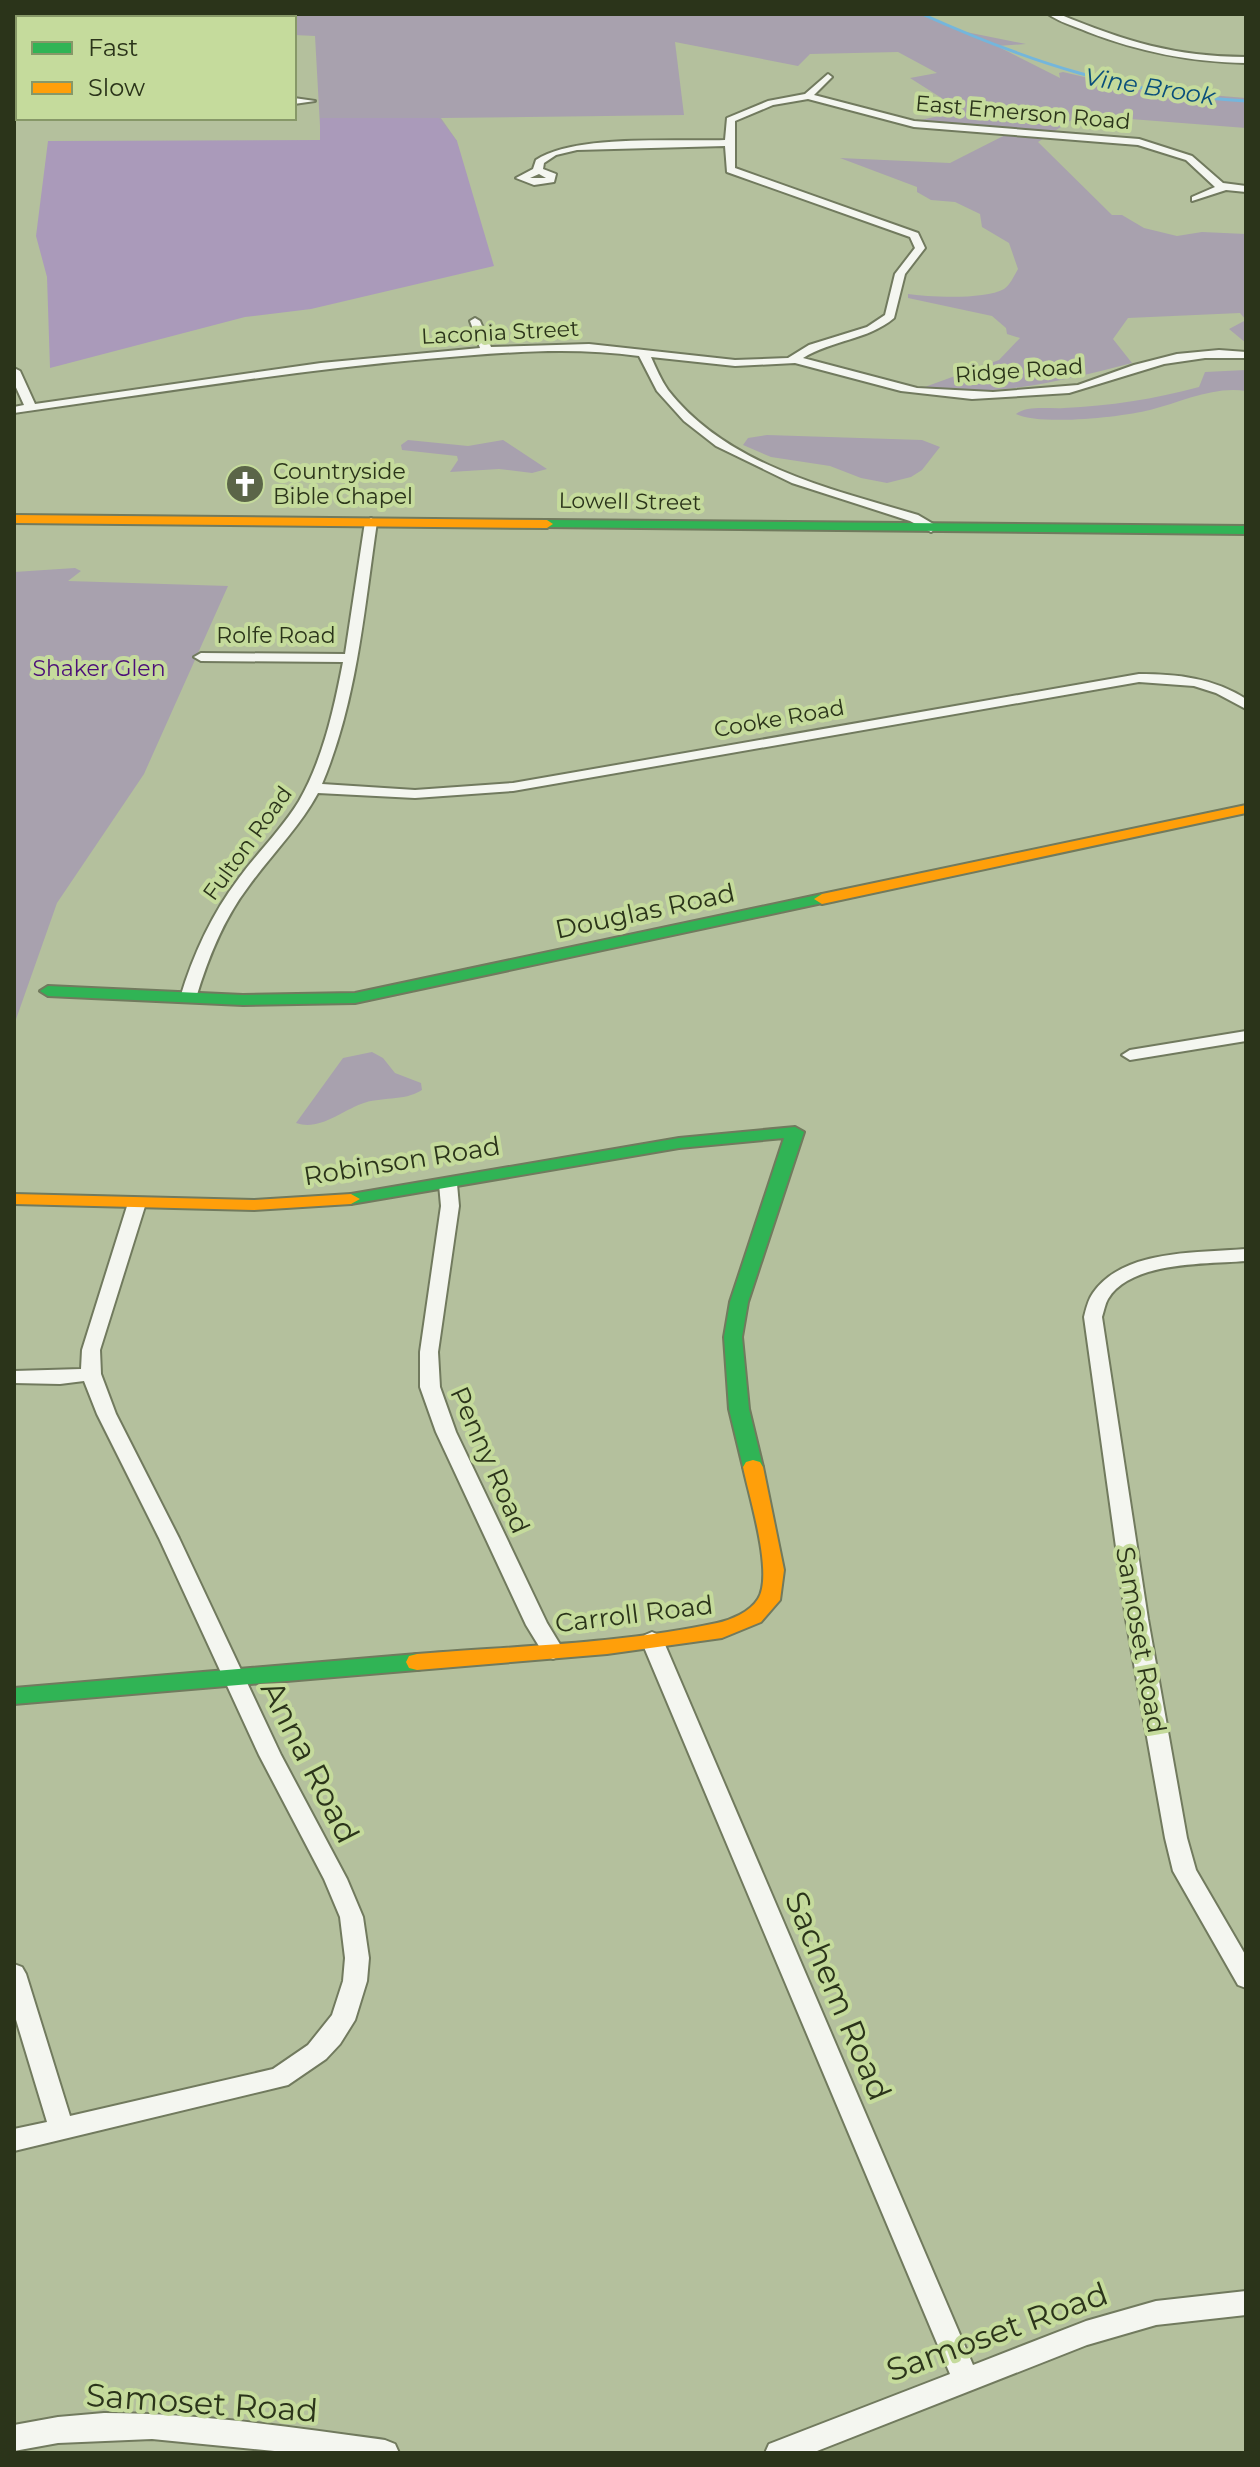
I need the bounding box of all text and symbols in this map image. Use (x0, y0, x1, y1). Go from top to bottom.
legend (16, 16, 296, 120)
text: Fast (88, 33, 139, 62)
water label: Vine Brook (1083, 62, 1219, 111)
text: Slow (88, 73, 145, 102)
street label: East Emerson Road (914, 90, 1132, 135)
street label: Laconia Street (420, 315, 580, 350)
street label: Ridge Road (954, 353, 1084, 388)
place label: Countryside Bible Chapel (273, 458, 413, 510)
church icon: Countryside Bible Chapel (224, 463, 266, 505)
street label: Lowell Street (558, 487, 702, 516)
street label: Rolfe Road (216, 622, 336, 649)
park label: Shaker Glen (32, 655, 166, 682)
street label: Cooke Road (712, 694, 846, 743)
street label: Fulton Road (197, 781, 298, 906)
street label: Douglas Road (552, 876, 738, 946)
street label: Robinson Road (301, 1130, 503, 1192)
street label: Penny Road (443, 1382, 537, 1538)
street label: Samoset Road (1109, 1544, 1173, 1736)
street label: Carroll Road (553, 1588, 715, 1640)
street label: Anna Road (253, 1674, 368, 1850)
street label: Sachem Road (777, 1885, 900, 2106)
street label: Samoset Road (881, 2273, 1113, 2390)
street label: Samoset Road (85, 2375, 319, 2430)

